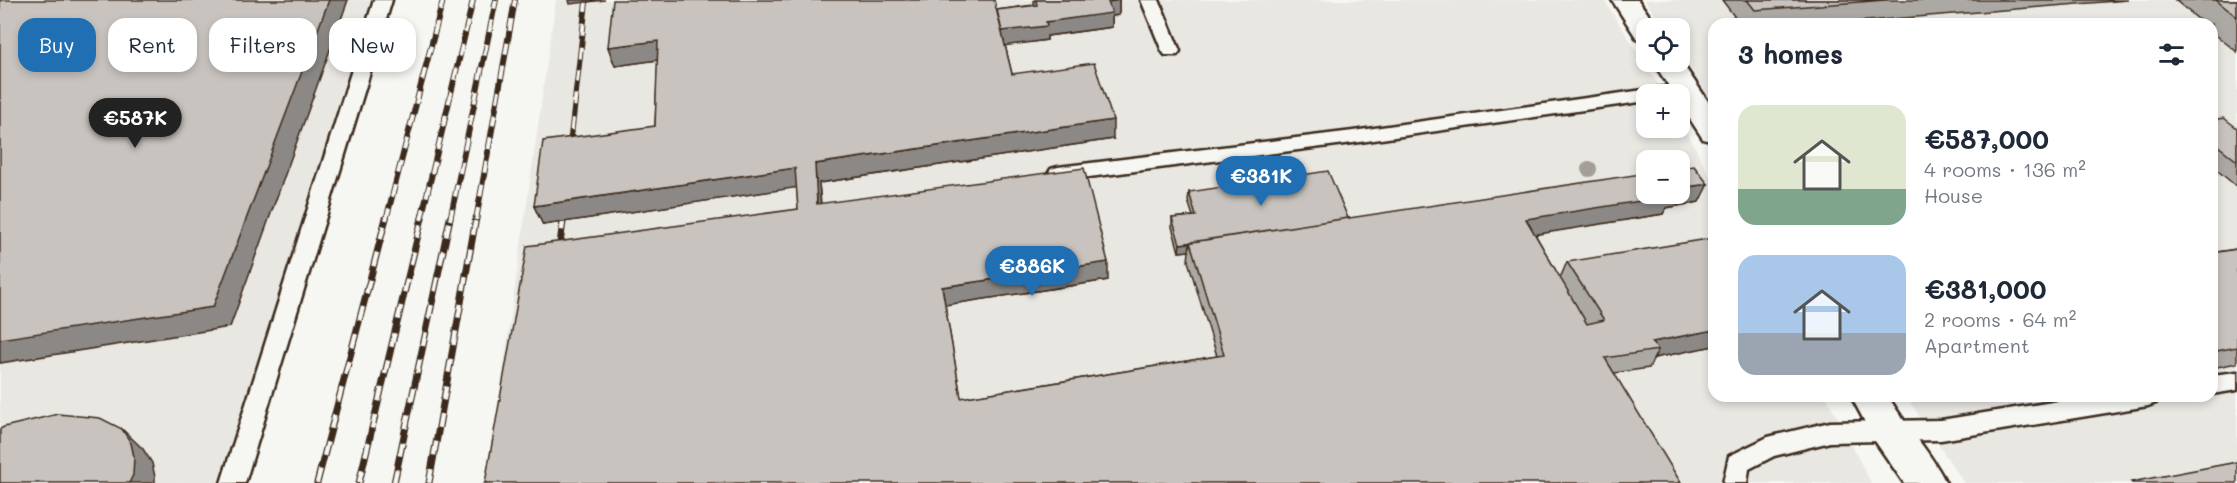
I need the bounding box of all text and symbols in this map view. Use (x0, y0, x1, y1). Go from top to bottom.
chip: Buy (18, 18, 96, 72)
chip: Rent (108, 18, 197, 72)
chip: Filters (209, 18, 317, 72)
chip: New (329, 18, 416, 72)
map controls (1636, 18, 1690, 204)
button: locate (1636, 18, 1690, 72)
text: 3 homes (1738, 37, 1843, 71)
icon: filters (2155, 38, 2188, 71)
button: + (1636, 84, 1690, 138)
pin: €587K (93, 98, 177, 149)
text: €587K (103, 104, 167, 130)
text: €587,000 (1924, 122, 2049, 156)
icon: home (1786, 129, 1858, 201)
button: − (1636, 150, 1690, 204)
pin: €381K (1219, 156, 1303, 207)
text: 4 rooms · 136 m² (1924, 156, 2086, 182)
text: €381K (1230, 162, 1292, 188)
text: House (1924, 182, 1983, 208)
pin: €886K (990, 246, 1074, 297)
text: €886K (999, 252, 1065, 278)
text: €381,000 (1924, 272, 2046, 306)
icon: home (1786, 279, 1858, 351)
text: 2 rooms · 64 m² (1924, 306, 2076, 332)
text: Apartment (1924, 332, 2030, 358)

